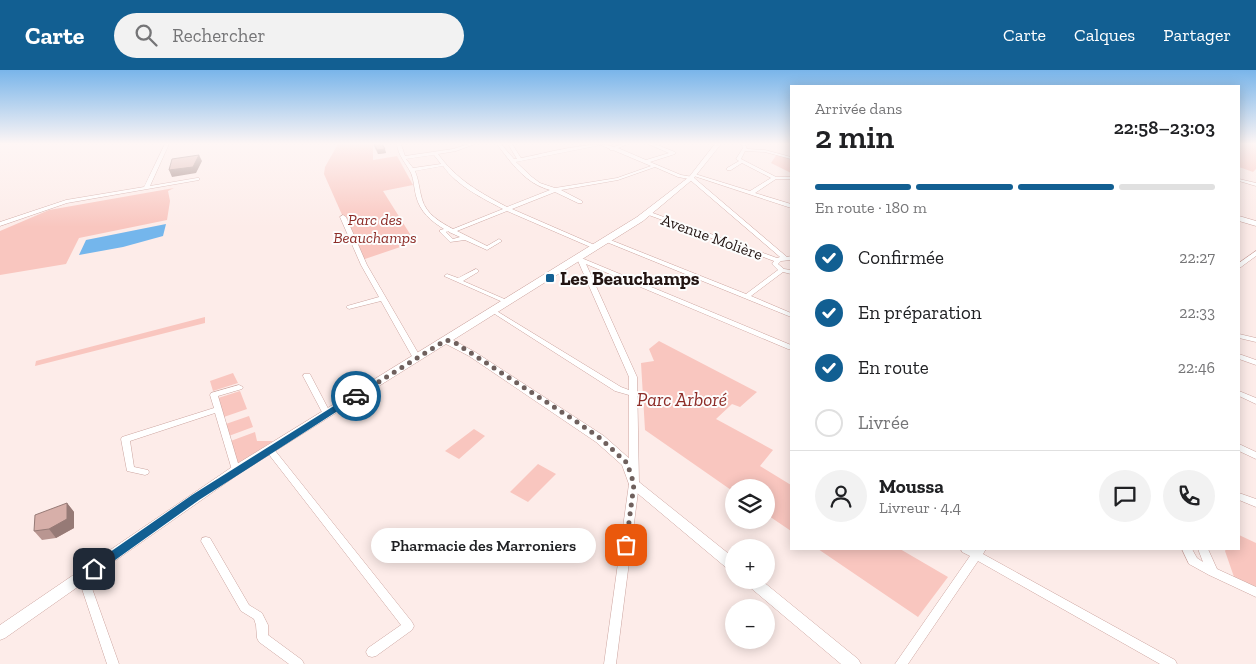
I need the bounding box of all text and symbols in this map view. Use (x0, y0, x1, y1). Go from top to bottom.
search box (114, 13, 464, 58)
text: Carte (25, 21, 84, 50)
icon: search (132, 21, 160, 49)
text: Rechercher (172, 24, 265, 47)
text: Carte (1003, 24, 1046, 46)
text: Calques (1074, 24, 1135, 46)
text: Partager (1163, 24, 1231, 46)
text: Arrivée dans (815, 99, 902, 118)
text: 22:58–23:03 (1114, 116, 1215, 139)
text: 2 min (815, 118, 894, 156)
text: En route · 180 m (815, 198, 927, 217)
park label: Parc des Beauchamps (333, 210, 417, 247)
street label: Avenue Molière (659, 210, 765, 264)
icon: check (815, 244, 843, 272)
text: Confirmée (858, 246, 944, 269)
text: 22:27 (1179, 248, 1215, 267)
place label: Les Beauchamps (560, 267, 700, 290)
marker: Les Beauchamps (544, 272, 556, 284)
icon: check (815, 299, 843, 327)
text: En préparation (858, 301, 982, 324)
text: 22:33 (1179, 303, 1215, 322)
icon: check (815, 354, 843, 382)
text: En route (858, 356, 929, 379)
text: 22:46 (1178, 358, 1215, 377)
courier (331, 371, 381, 421)
icon: car (342, 382, 370, 410)
park label: Parc Arboré (637, 388, 727, 411)
text: Livrée (858, 411, 909, 434)
button: person (815, 470, 867, 522)
button: chat (1099, 470, 1151, 522)
button: phone (1163, 470, 1215, 522)
text: Moussa (879, 475, 944, 498)
map controls (725, 479, 775, 649)
button: layers (725, 479, 775, 529)
text: Livreur · 4.4 (879, 498, 961, 517)
pin (605, 524, 647, 566)
callout: Pharmacie des Marroniers (371, 528, 596, 562)
icon: bag (612, 531, 640, 559)
text: Pharmacie des Marroniers (391, 536, 576, 555)
button: + (725, 539, 775, 589)
pin (73, 548, 115, 590)
icon: home (80, 555, 108, 583)
button: − (725, 599, 775, 649)

